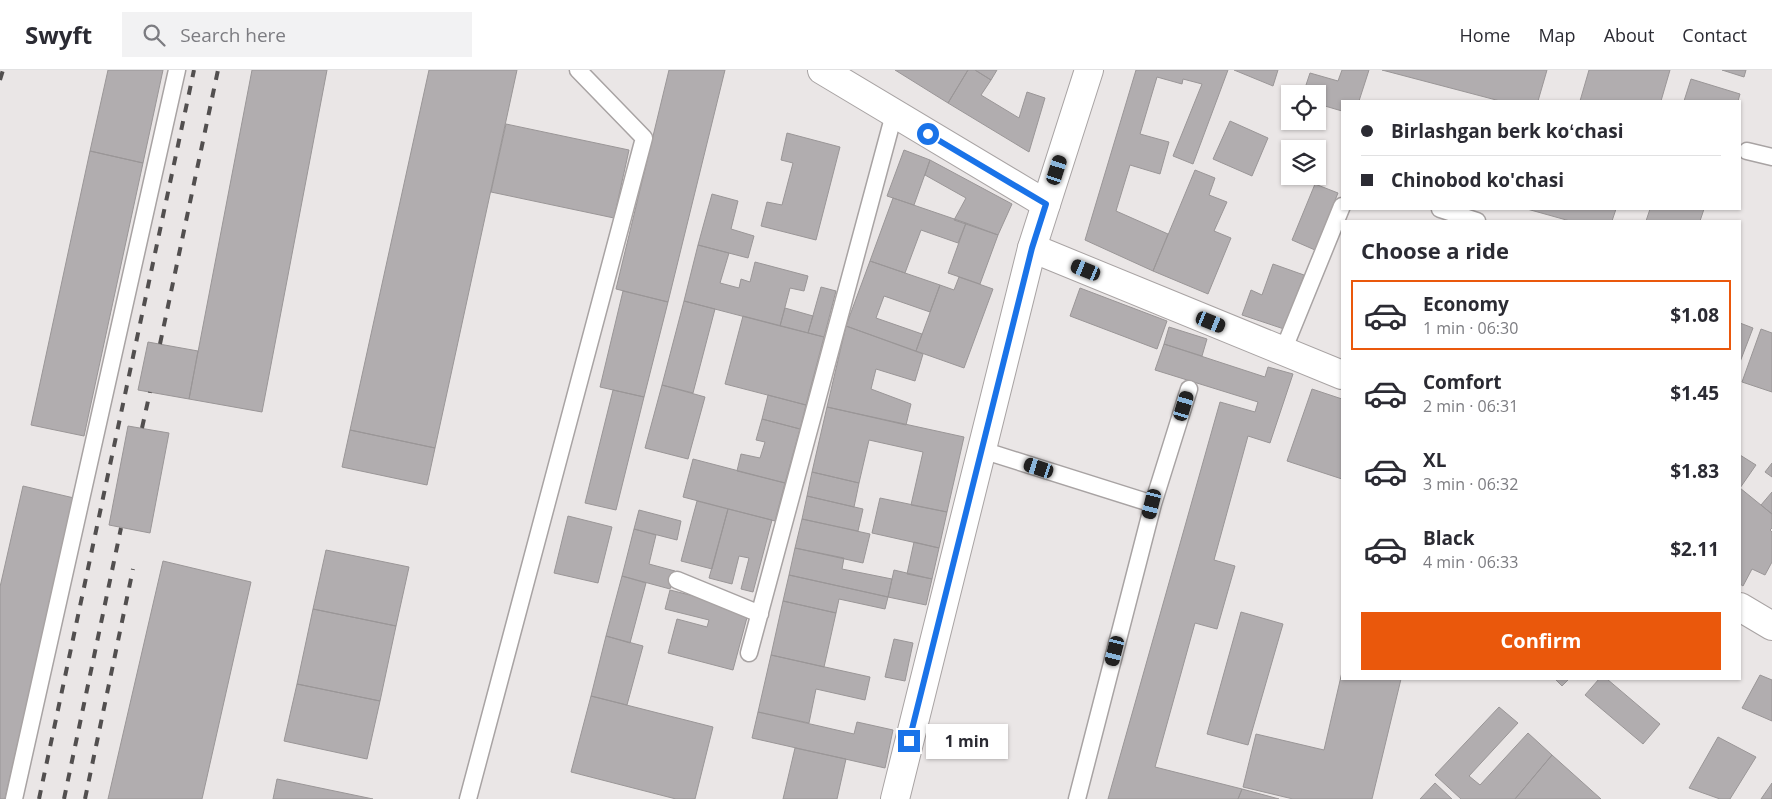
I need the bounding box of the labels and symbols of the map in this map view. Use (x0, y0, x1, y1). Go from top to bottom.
route start (917, 123, 939, 145)
car (1045, 153, 1068, 187)
car (1069, 257, 1102, 283)
car (1194, 309, 1227, 335)
car (1172, 389, 1195, 423)
car (1022, 456, 1055, 480)
car (1141, 488, 1162, 520)
car (1104, 635, 1125, 667)
callout: 1 min (926, 724, 1009, 758)
route end (898, 730, 920, 752)

